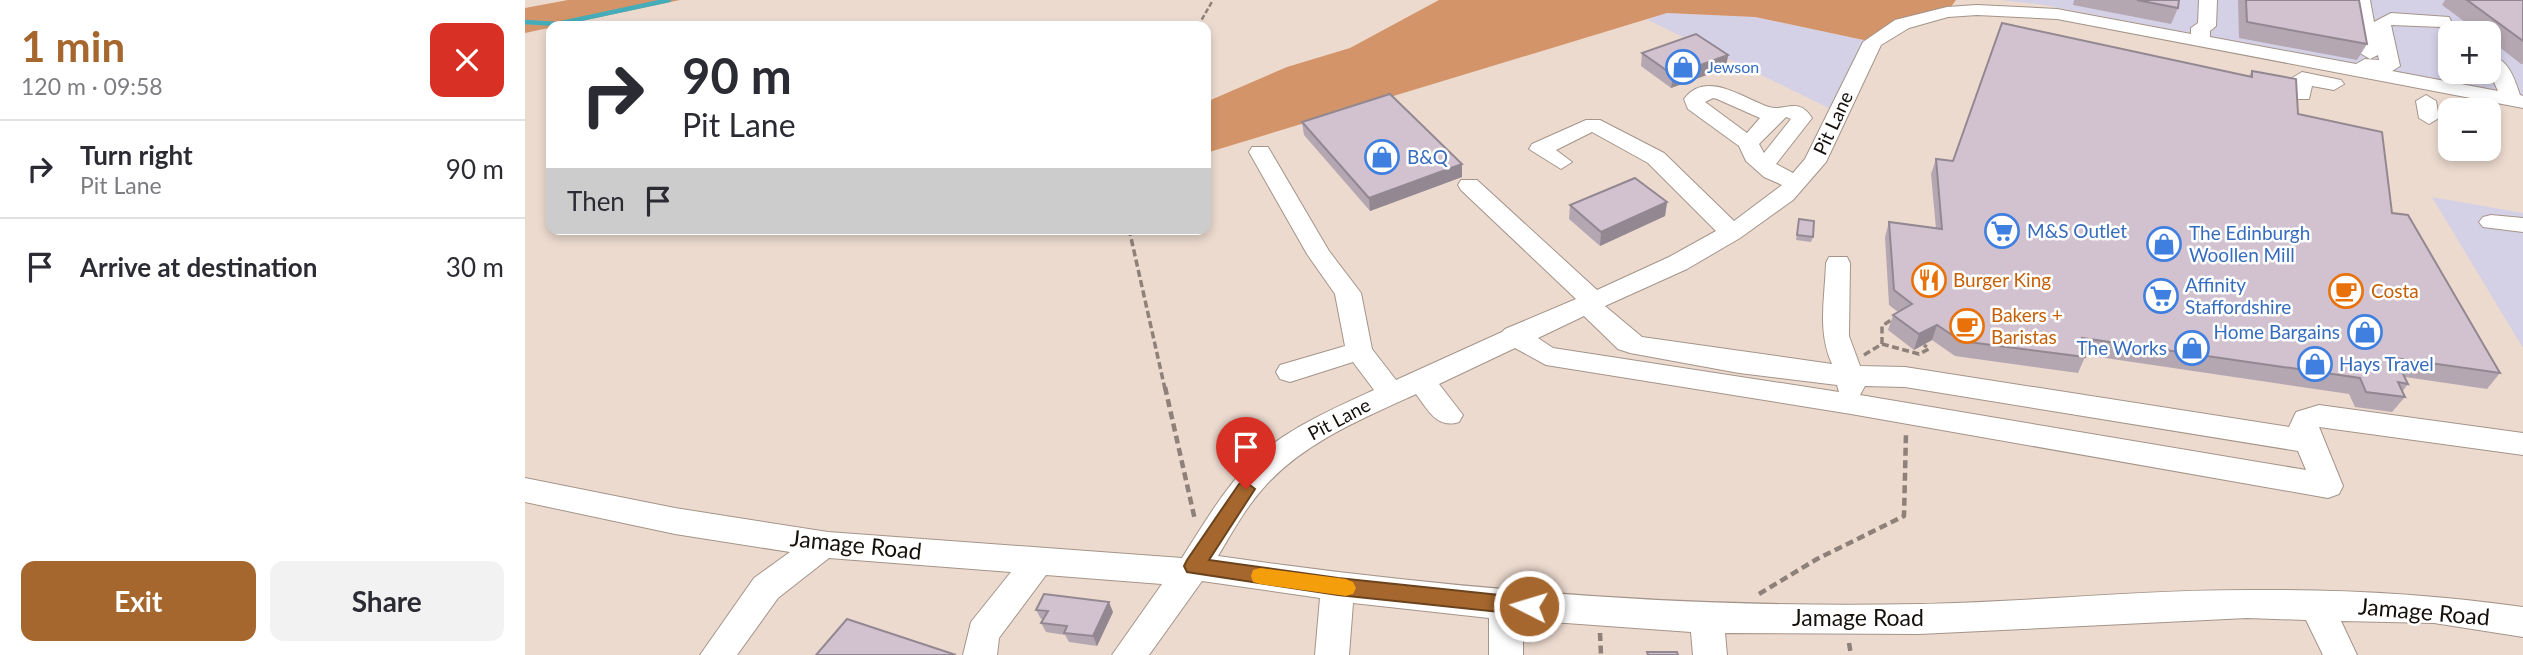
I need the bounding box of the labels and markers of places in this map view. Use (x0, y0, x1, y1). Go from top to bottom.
shop icon: Jewson (1664, 48, 1702, 86)
place label: Jewson (1707, 57, 1759, 76)
shop icon: B&Q (1363, 138, 1401, 176)
place label: B&Q (1407, 145, 1448, 168)
supermarket icon: M&S Outlet (1983, 212, 2021, 250)
place label: M&S Outlet (2027, 219, 2127, 242)
place label: The Edinburgh Woollen Mill (2189, 221, 2310, 266)
shop icon: The Edinburgh Woollen Mill (2145, 225, 2183, 263)
restaurant icon: Burger King (1910, 261, 1948, 299)
place label: Burger King (1953, 268, 2051, 291)
cafe icon: Costa (2327, 272, 2365, 310)
place label: Affinity Staffordshire (2185, 273, 2291, 318)
supermarket icon: Affinity Staffordshire (2142, 277, 2180, 315)
place label: Costa (2371, 279, 2419, 302)
place label: Bakers + Baristas (1991, 303, 2063, 348)
cafe icon: Bakers + Baristas (1948, 307, 1986, 345)
shop icon: Home Bargains (2346, 313, 2384, 351)
place label: Home Bargains (2214, 320, 2340, 343)
shop icon: The Works (2173, 329, 2211, 367)
place label: The Works (2077, 336, 2167, 359)
shop icon: Hays Travel (2296, 345, 2334, 383)
place label: Hays Travel (2339, 352, 2434, 375)
pin (1216, 417, 1276, 489)

